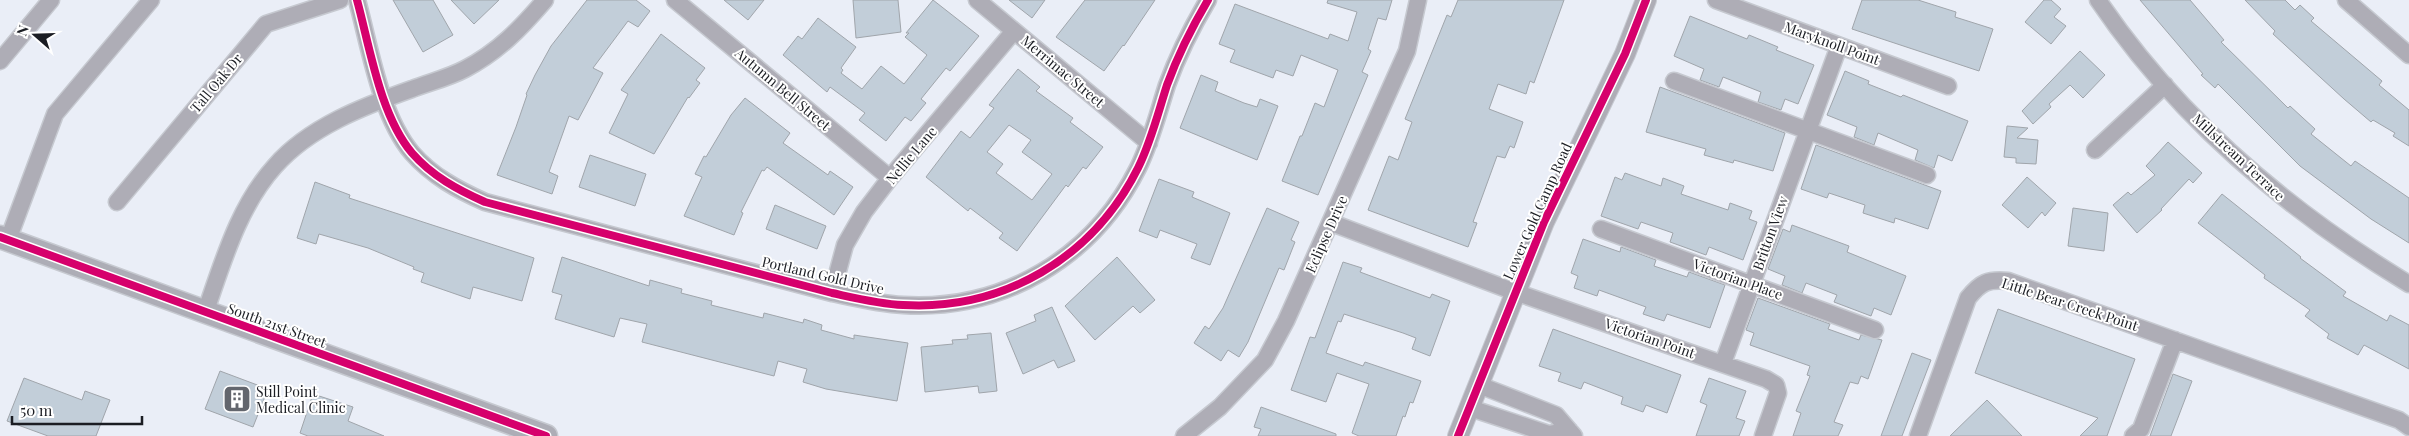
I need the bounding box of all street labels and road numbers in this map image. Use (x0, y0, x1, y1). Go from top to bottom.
street label: Maryknoll Point (1782, 17, 1883, 69)
street label: Merrimac Street (1017, 31, 1109, 112)
street label: Autumn Bell Street (731, 43, 835, 135)
street label: Tall Oak Dr (186, 49, 247, 117)
street label: Millstream Terrace (2189, 109, 2289, 205)
street label: Nellie Lane (881, 122, 941, 188)
street label: Lower Gold Camp Road (1498, 139, 1576, 283)
street label: Eclipse Drive (1301, 192, 1351, 276)
street label: Britton View (1748, 193, 1792, 273)
street label: Portland Gold Drive (760, 252, 886, 298)
street label: Victorian Place (1690, 254, 1785, 304)
street label: Little Bear Creek Point (1999, 273, 2142, 335)
street label: South 21st Street (225, 298, 330, 352)
street label: Victorian Point (1601, 313, 1699, 363)

